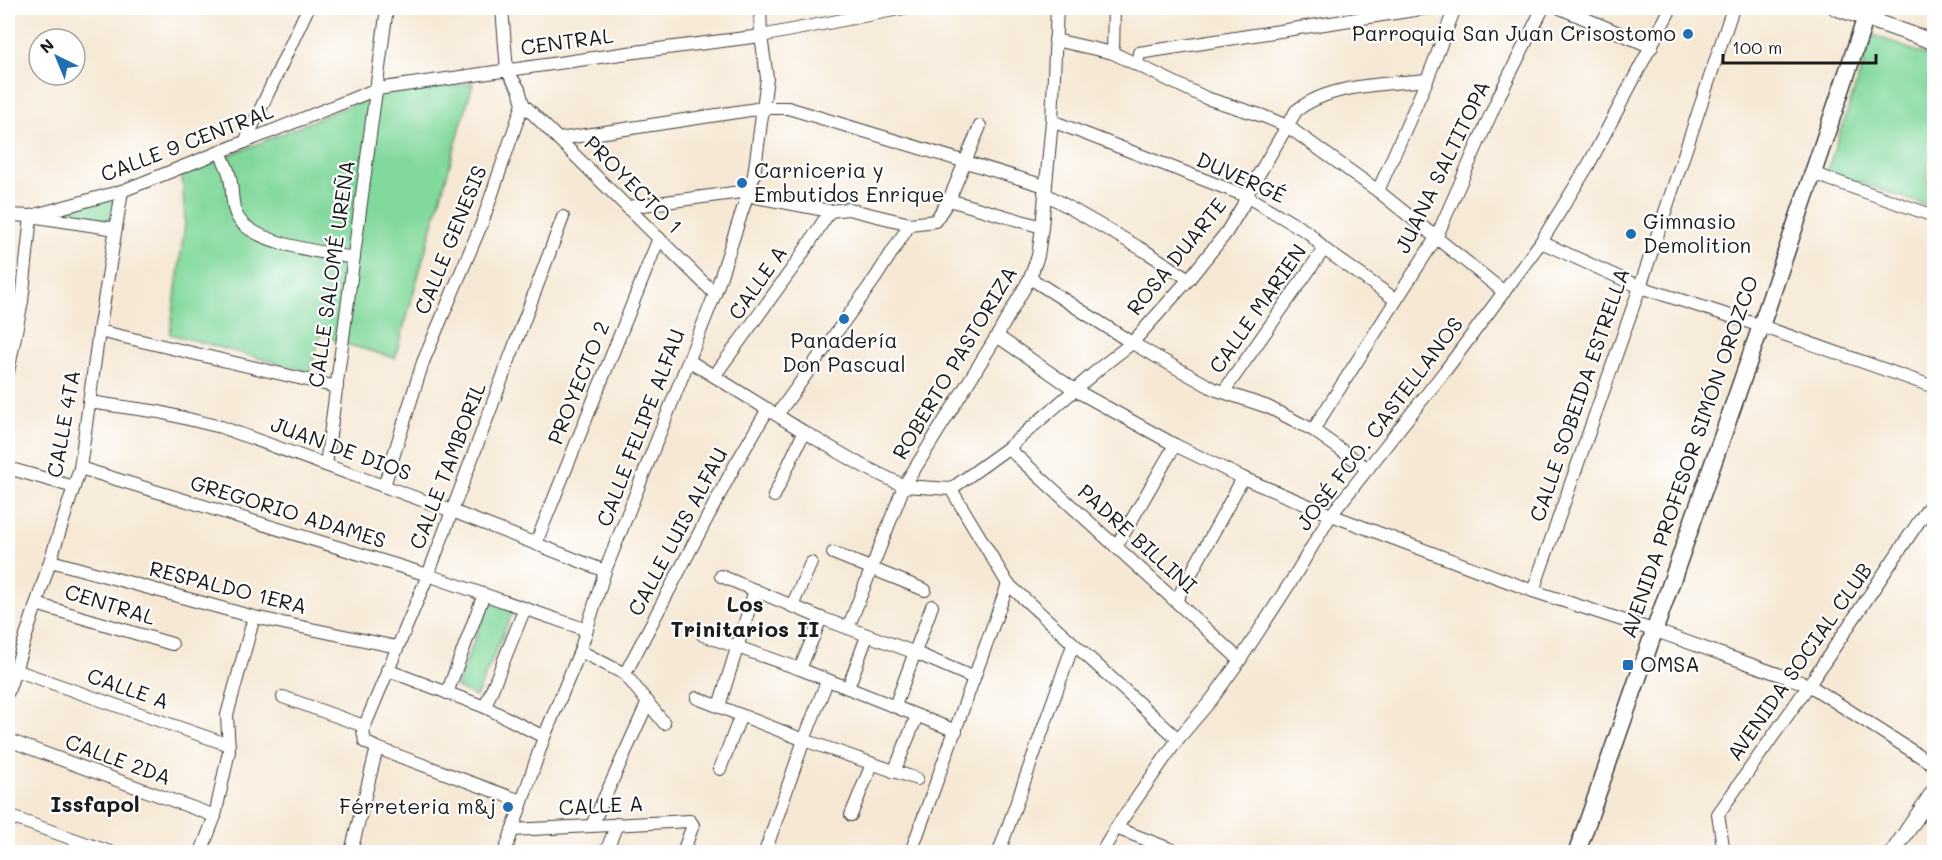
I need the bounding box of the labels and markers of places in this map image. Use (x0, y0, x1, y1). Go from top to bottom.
place label: Parroquia San Juan Crisostomo (1352, 19, 1676, 46)
marker: Parroquia San Juan Crisostomo (1681, 27, 1695, 41)
place label: Carniceria y Embutidos Enrique (754, 156, 945, 207)
marker: Carniceria y Embutidos Enrique (735, 176, 749, 190)
place label: Gimnasio Demolition (1643, 207, 1751, 258)
marker: Gimnasio Demolition (1624, 227, 1638, 241)
marker: Panadería Don Pascual (837, 312, 851, 326)
place label: Panadería Don Pascual (782, 326, 906, 377)
place label: OMSA (1640, 650, 1700, 677)
marker: OMSA (1621, 658, 1635, 672)
place label: Férreteria m&j (339, 792, 496, 819)
marker: Férreteria m&j (501, 800, 515, 814)

